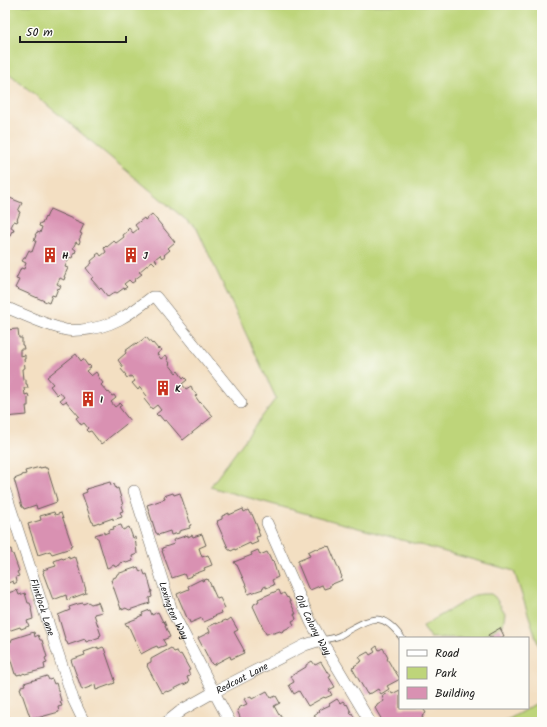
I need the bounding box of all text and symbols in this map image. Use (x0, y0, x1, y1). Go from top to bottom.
scale bar (20, 18, 126, 44)
text: 50 m (26, 23, 53, 42)
building icon: H (41, 246, 59, 264)
building icon: J (122, 246, 140, 264)
place label: H (62, 248, 69, 264)
place label: J (143, 248, 149, 264)
building icon: K (154, 379, 172, 397)
place label: K (175, 381, 181, 397)
building icon: I (79, 390, 97, 408)
place label: I (100, 392, 103, 408)
street label: Flintlock Lane (25, 577, 59, 638)
street label: Lexington Way (154, 580, 193, 643)
street label: Old Colony Way (291, 592, 336, 659)
legend (399, 637, 529, 709)
text: Road (435, 644, 460, 663)
street label: Redcoat Lane (213, 658, 271, 699)
text: Park (435, 664, 457, 683)
text: Building (435, 684, 475, 703)

